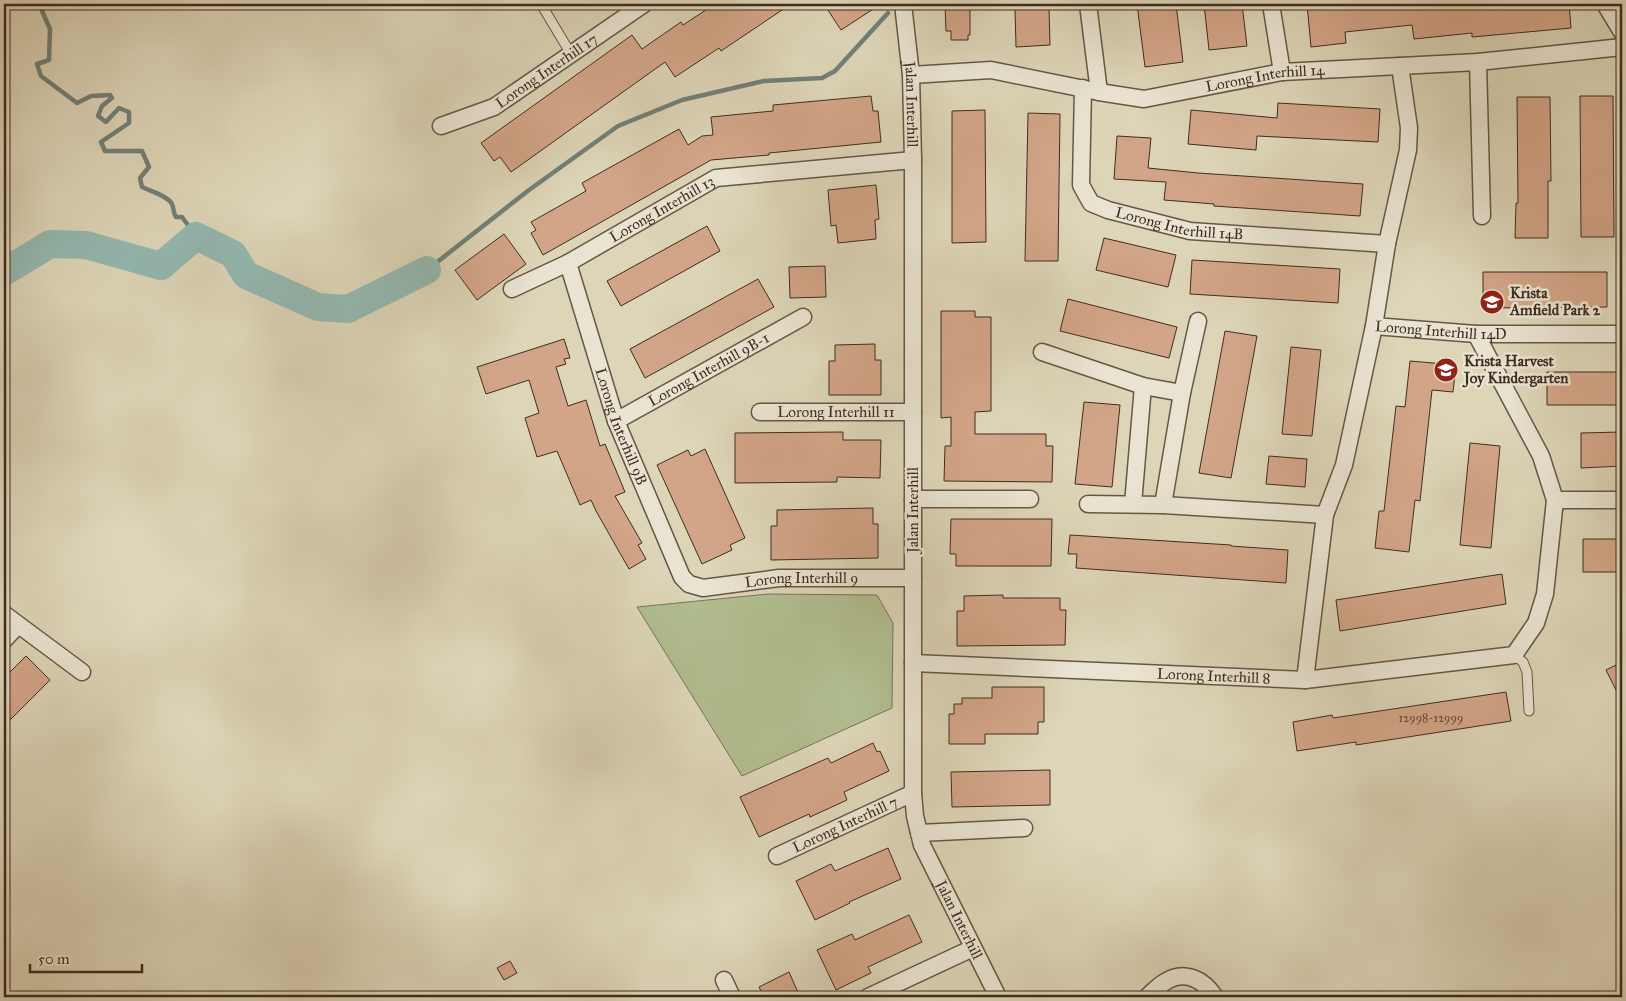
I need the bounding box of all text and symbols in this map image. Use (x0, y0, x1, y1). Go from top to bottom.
street label: Lorong Interhill 17 (492, 30, 601, 112)
street label: Jalan Interhill (899, 59, 922, 149)
street label: Lorong Interhill 14 (1204, 61, 1326, 96)
street label: Lorong Interhill 13 (606, 172, 717, 246)
street label: Lorong Interhill 14B (1114, 203, 1244, 243)
place label: Krista Amfield Park 2 (1509, 284, 1601, 319)
school or university icon: Krista Amfield Park 2 (1479, 289, 1505, 315)
street label: Lorong Interhill 14D (1374, 317, 1507, 343)
street label: Lorong Interhill 9B-1 (645, 329, 772, 410)
place label: Krista Harvest Joy Kindergarten (1462, 352, 1569, 388)
school or university icon: Krista Harvest Joy Kindergarten (1433, 357, 1459, 383)
street label: Lorong Interhill 9B (591, 366, 651, 488)
street label: Lorong Interhill 11 (777, 403, 895, 421)
street label: Jalan Interhill (904, 466, 923, 555)
street label: Lorong Interhill 9 (744, 569, 858, 591)
street label: Lorong Interhill 8 (1157, 665, 1271, 687)
house number: 12998-12999 (1399, 711, 1463, 725)
street label: Lorong Interhill 7 (790, 792, 900, 857)
street label: Jalan Interhill (930, 876, 987, 963)
scale bar (30, 941, 142, 973)
text: 50 m (38, 950, 70, 968)

